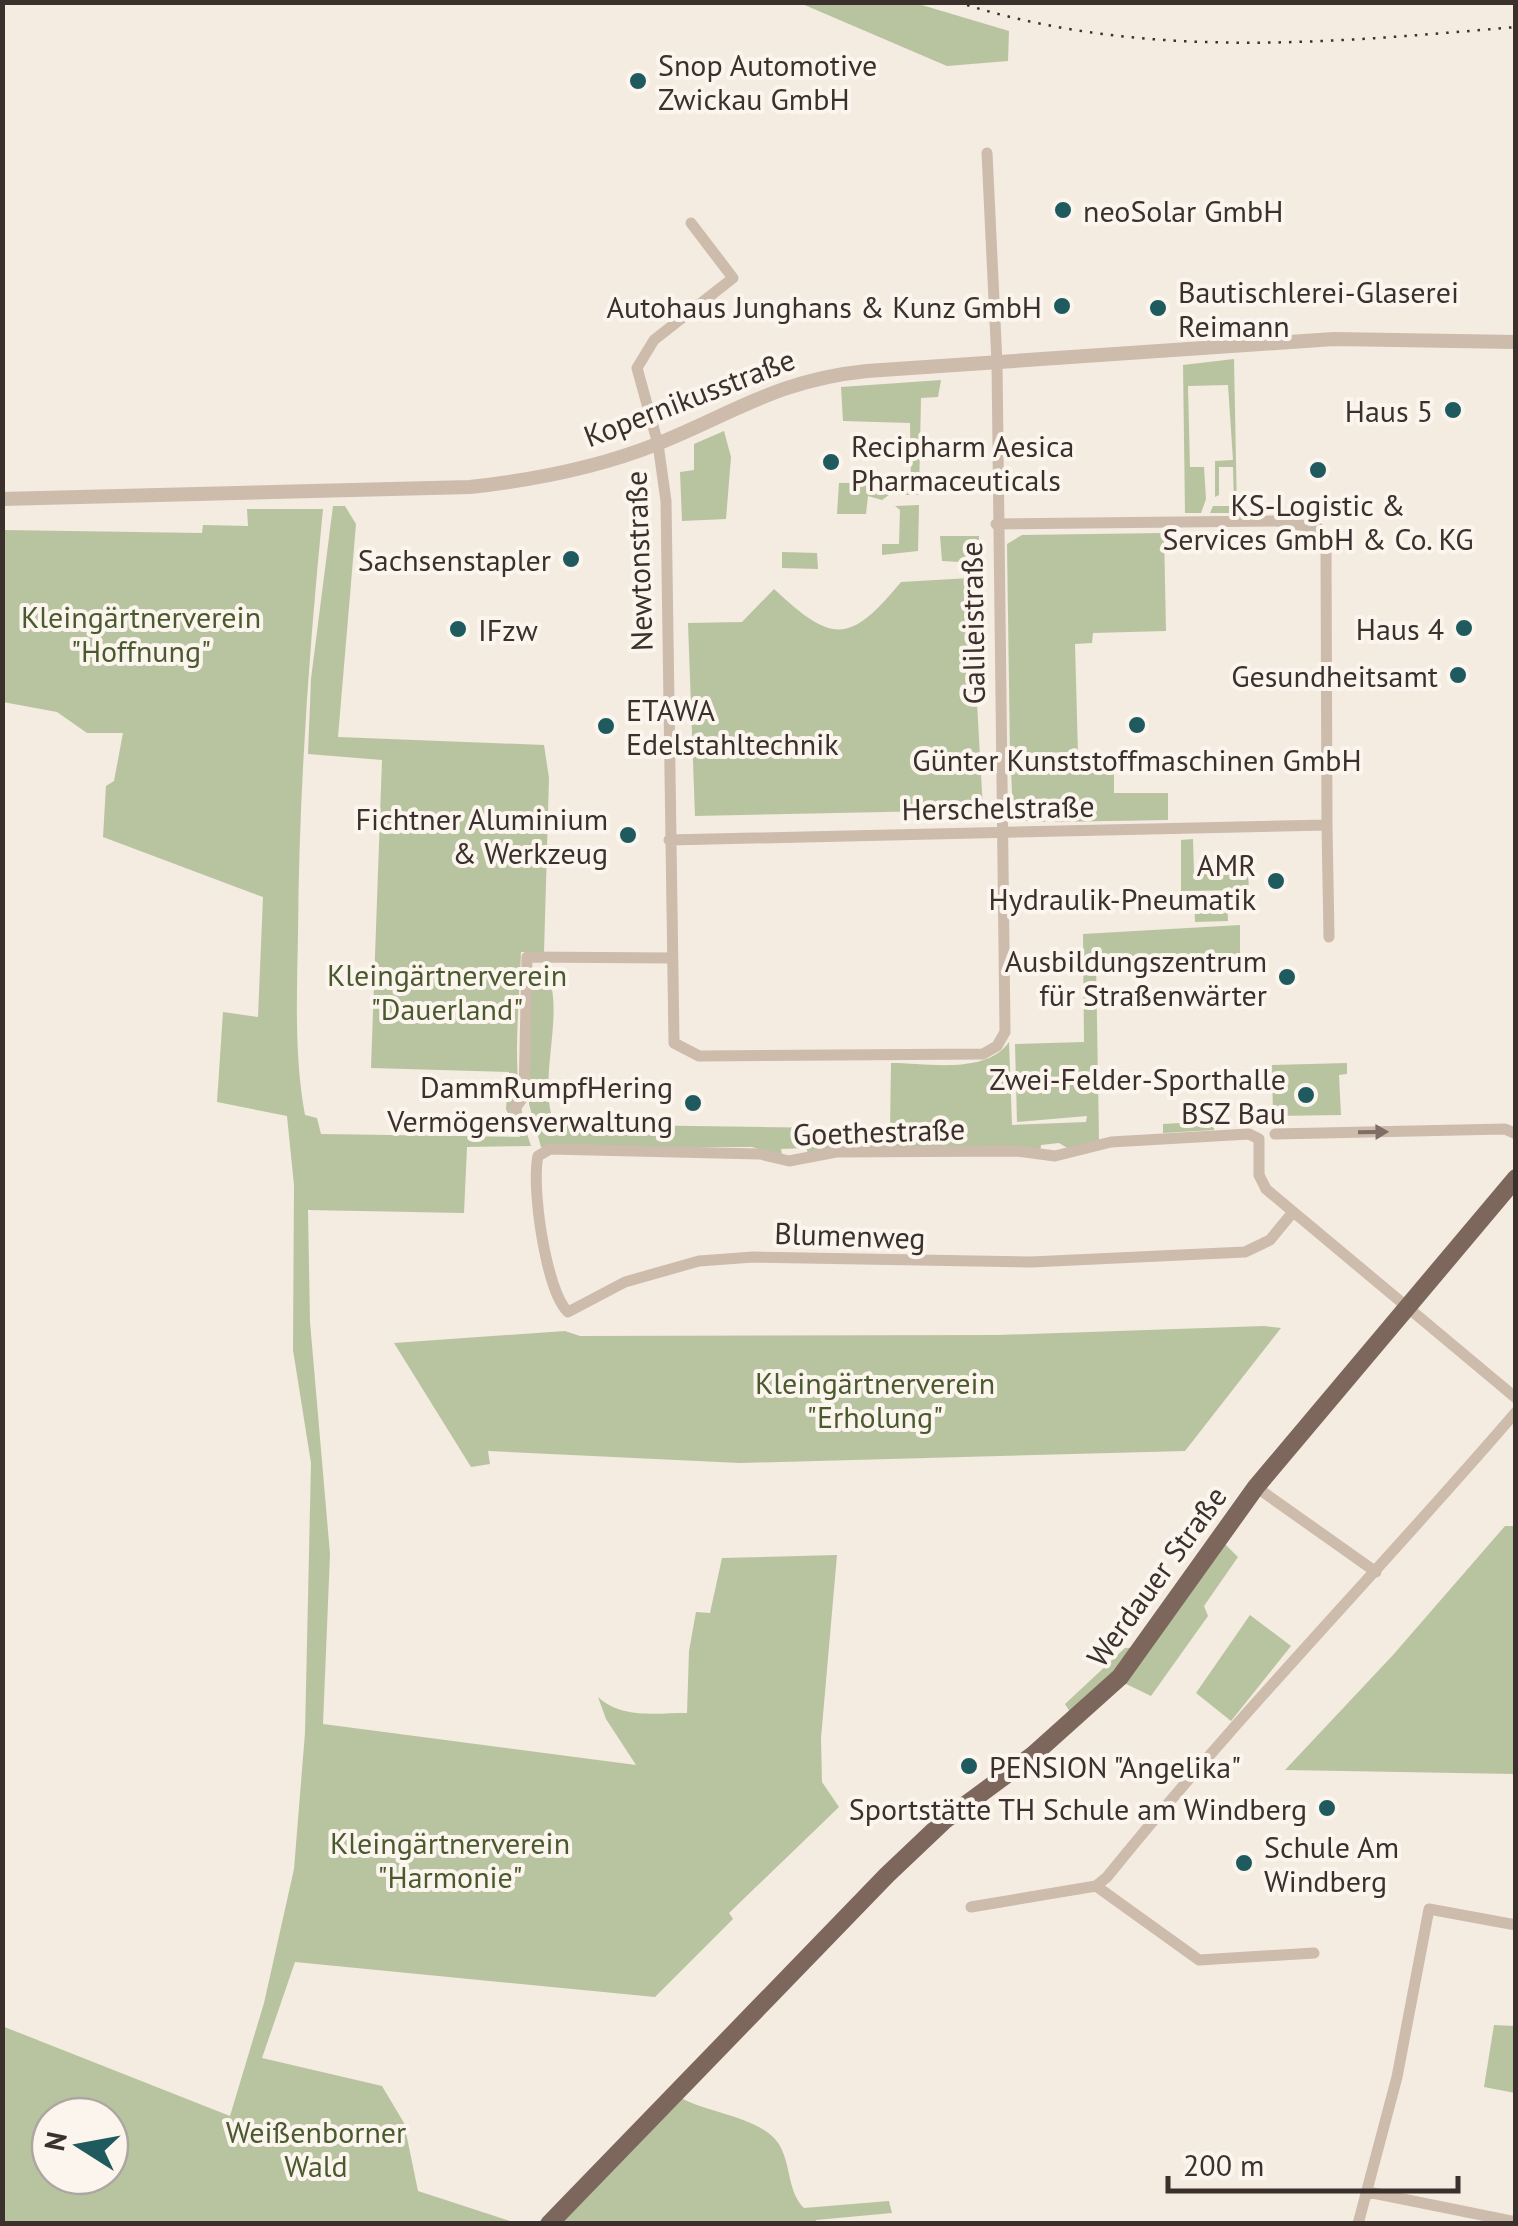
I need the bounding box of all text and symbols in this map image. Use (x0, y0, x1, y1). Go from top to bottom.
place label: Snop Automotive Zwickau GmbH (658, 45, 877, 118)
marker: Snop Automotive Zwickau GmbH (627, 70, 649, 92)
place label: neoSolar GmbH (1083, 191, 1283, 230)
marker: neoSolar GmbH (1052, 199, 1074, 221)
place label: Bautischlerei-Glaserei Reimann (1178, 272, 1459, 345)
place label: Autohaus Junghans & Kunz GmbH (606, 287, 1042, 326)
marker: Autohaus Junghans & Kunz GmbH (1051, 295, 1073, 317)
marker: Bautischlerei-Glaserei Reimann (1147, 297, 1169, 319)
street label: Kopernikusstraße (578, 339, 800, 455)
place label: Haus 5 (1345, 391, 1433, 430)
marker: Haus 5 (1442, 399, 1464, 421)
place label: Recipharm Aesica Pharmaceuticals (851, 426, 1075, 499)
marker: Recipharm Aesica Pharmaceuticals (820, 451, 842, 473)
marker: KS-Logistic & Services GmbH & Co. KG (1307, 459, 1329, 481)
street label: Newtonstraße (615, 470, 661, 652)
place label: KS-Logistic & Services GmbH & Co. KG (1162, 485, 1474, 558)
place label: Sachsenstapler (358, 540, 551, 579)
street label: Galileistraße (951, 541, 993, 705)
marker: Sachsenstapler (560, 548, 582, 570)
park label: Kleingärtnerverein "Hoffnung" (21, 597, 261, 670)
place label: Haus 4 (1356, 609, 1444, 648)
place label: IFzw (478, 610, 538, 649)
marker: Haus 4 (1453, 617, 1475, 639)
marker: IFzw (447, 618, 469, 640)
place label: Gesundheitsamt (1231, 656, 1438, 695)
marker: Gesundheitsamt (1447, 664, 1469, 686)
place label: ETAWA Edelstahltechnik (626, 690, 839, 763)
marker: Günter Kunststoffmaschinen GmbH (1126, 714, 1148, 736)
marker: ETAWA Edelstahltechnik (595, 715, 617, 737)
place label: Günter Kunststoffmaschinen GmbH (912, 740, 1362, 779)
street label: Herschelstraße (901, 786, 1095, 828)
place label: Fichtner Aluminium & Werkzeug (356, 799, 608, 872)
marker: Fichtner Aluminium & Werkzeug (617, 824, 639, 846)
place label: AMR Hydraulik-Pneumatik (989, 845, 1257, 918)
marker: AMR Hydraulik-Pneumatik (1265, 870, 1287, 892)
place label: Ausbildungszentrum für Straßenwärter (1005, 941, 1267, 1014)
park label: Kleingärtnerverein "Dauerland" (327, 955, 567, 1028)
marker: Ausbildungszentrum für Straßenwärter (1276, 966, 1298, 988)
place label: Zwei-Felder-Sporthalle BSZ Bau (989, 1059, 1286, 1132)
place label: DammRumpfHering Vermögensverwaltung (386, 1067, 673, 1140)
marker: Zwei-Felder-Sporthalle BSZ Bau (1295, 1084, 1317, 1106)
marker: DammRumpfHering Vermögensverwaltung (682, 1092, 704, 1114)
street label: Goethestraße (792, 1109, 966, 1153)
one-way arrow (1357, 1123, 1389, 1139)
street label: Blumenweg (774, 1213, 926, 1257)
park label: Kleingärtnerverein "Erholung" (755, 1363, 995, 1436)
street label: Werdauer Straße (1077, 1478, 1235, 1674)
place label: PENSION "Angelika" (989, 1747, 1241, 1786)
marker: PENSION "Angelika" (958, 1755, 980, 1777)
place label: Sportstätte TH Schule am Windberg (849, 1789, 1307, 1828)
marker: Sportstätte TH Schule am Windberg (1316, 1797, 1338, 1819)
park label: Kleingärtnerverein "Harmonie" (330, 1823, 570, 1896)
place label: Schule Am Windberg (1264, 1827, 1399, 1900)
marker: Schule Am Windberg (1233, 1852, 1255, 1874)
north arrow (30, 2096, 130, 2196)
park label: Weißenborner Wald (226, 2112, 406, 2185)
text: N (35, 2129, 75, 2154)
scale bar (1168, 2131, 1458, 2193)
text: 200 m (1183, 2145, 1264, 2184)

